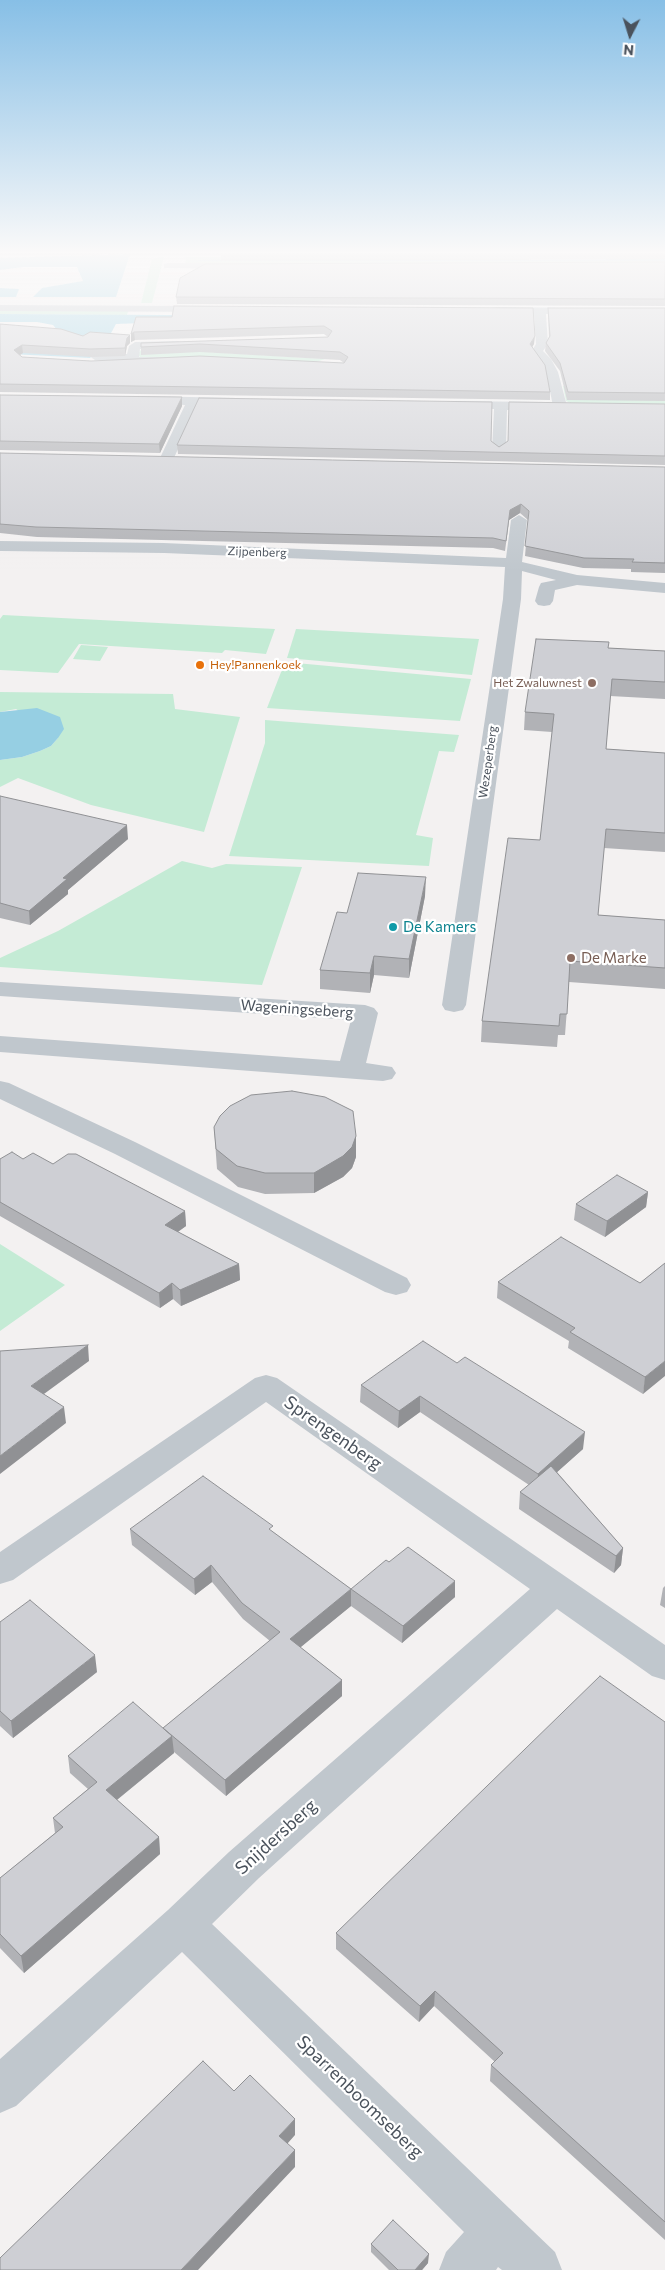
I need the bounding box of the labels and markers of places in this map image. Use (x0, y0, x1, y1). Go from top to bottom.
place label: Hey!Pannenkoek (210, 658, 301, 672)
marker: Hey!Pannenkoek (194, 659, 206, 671)
place label: Het Zwaluwnest (493, 676, 582, 690)
marker: Het Zwaluwnest (586, 677, 598, 689)
place label: De Kamers (403, 918, 476, 936)
marker: De Kamers (387, 921, 399, 933)
place label: De Marke (581, 949, 647, 967)
marker: De Marke (565, 952, 577, 964)

